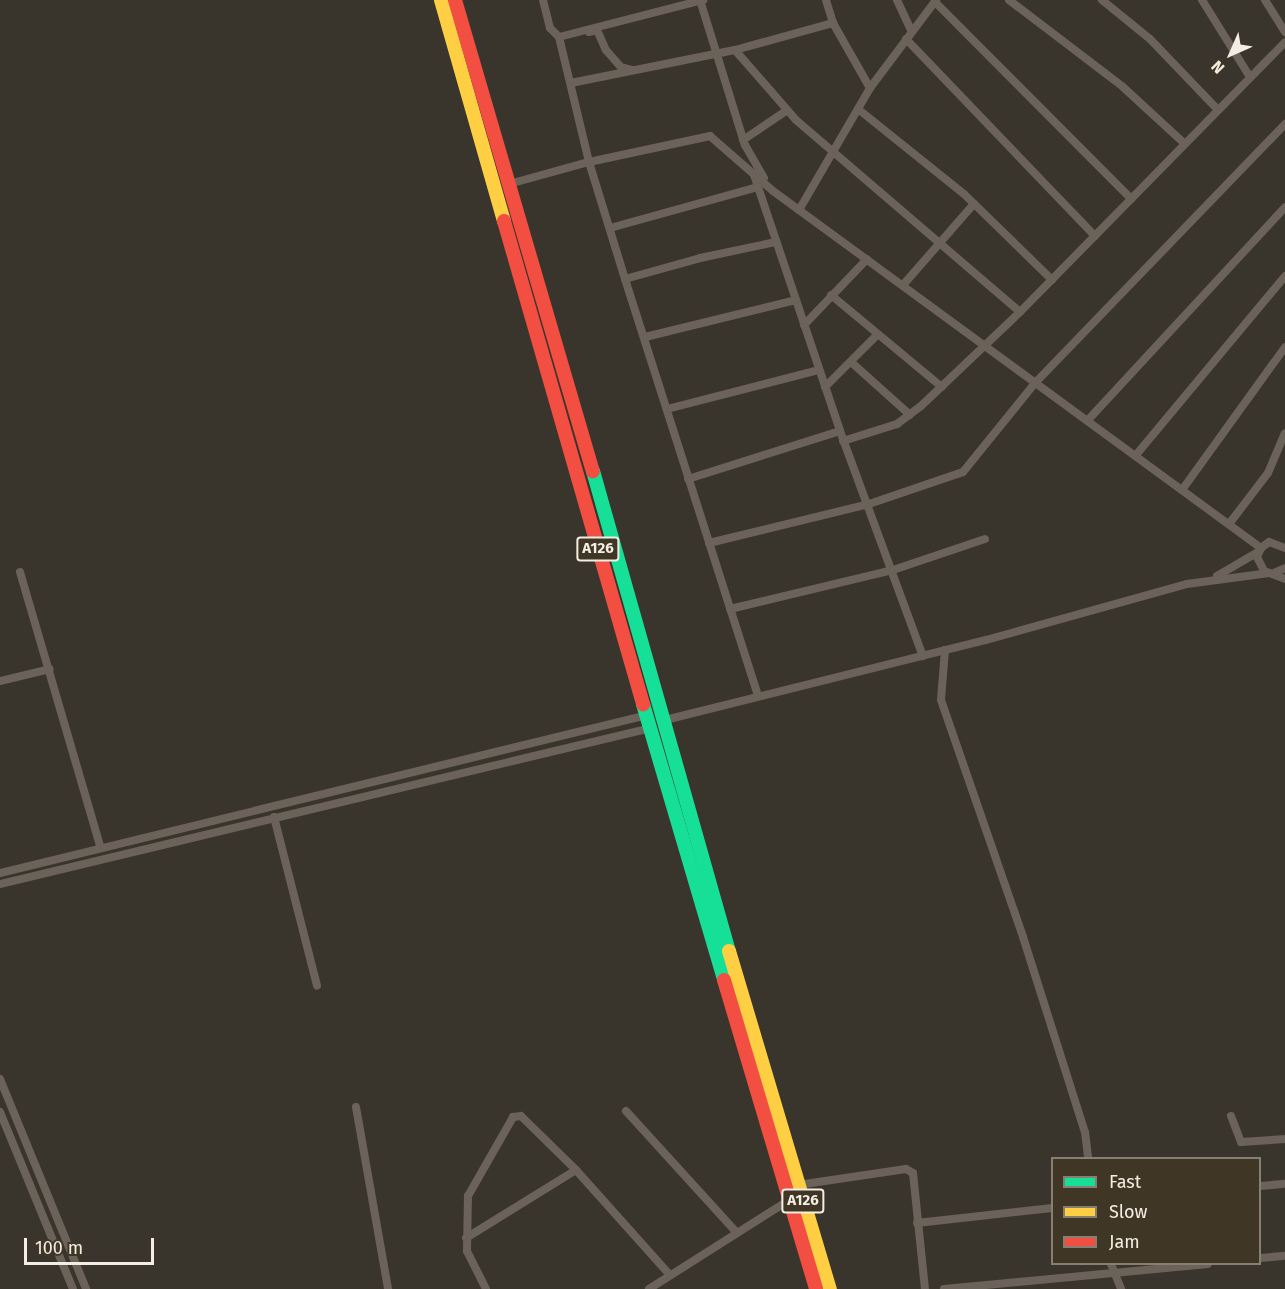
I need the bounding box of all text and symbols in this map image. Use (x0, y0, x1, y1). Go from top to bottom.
north arrow (1201, 24, 1261, 84)
text: N (1207, 57, 1228, 78)
road number: A126 (576, 537, 620, 561)
legend (1051, 1157, 1261, 1265)
text: Fast (1109, 1171, 1141, 1193)
road number: A126 (780, 1189, 826, 1213)
text: Slow (1109, 1201, 1147, 1223)
scale bar (27, 1226, 158, 1264)
text: Jam (1109, 1231, 1140, 1253)
text: 100 m (35, 1237, 83, 1259)

